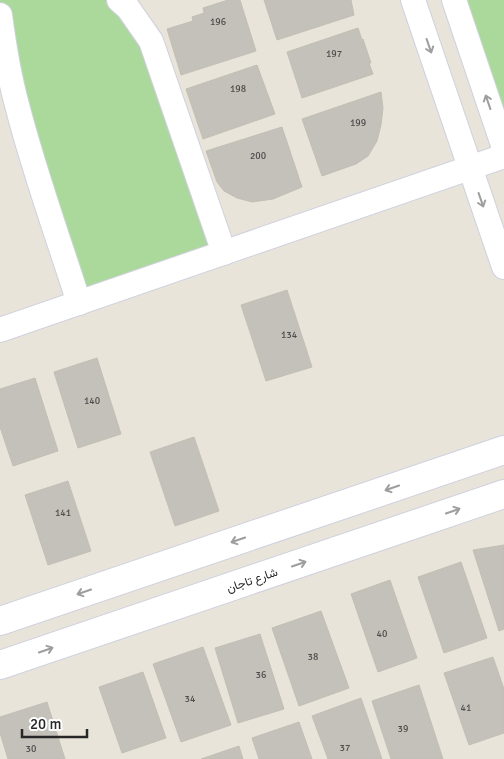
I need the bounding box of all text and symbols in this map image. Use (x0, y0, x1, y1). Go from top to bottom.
house number: 196 (210, 16, 226, 28)
one-way arrow (425, 38, 434, 53)
house number: 197 (326, 48, 342, 60)
house number: 198 (230, 83, 246, 95)
one-way arrow (483, 94, 493, 110)
house number: 199 (350, 117, 366, 129)
house number: 200 (250, 150, 266, 162)
one-way arrow (477, 192, 486, 207)
house number: 134 (281, 329, 298, 341)
house number: 140 (84, 395, 100, 407)
one-way arrow (384, 484, 400, 493)
one-way arrow (445, 506, 461, 515)
house number: 141 (55, 507, 71, 519)
one-way arrow (230, 536, 246, 545)
one-way arrow (291, 558, 307, 568)
street label: شارع تاجان (225, 565, 280, 597)
one-way arrow (77, 588, 92, 597)
house number: 40 (377, 628, 387, 640)
one-way arrow (38, 645, 53, 654)
house number: 38 (308, 651, 318, 663)
house number: 36 (256, 669, 266, 681)
house number: 34 (185, 693, 196, 705)
house number: 41 (461, 702, 471, 714)
scale bar (22, 706, 88, 738)
text: 20 m (30, 715, 61, 733)
house number: 39 (398, 723, 408, 735)
house number: 37 (340, 742, 350, 754)
house number: 30 (26, 743, 36, 755)

